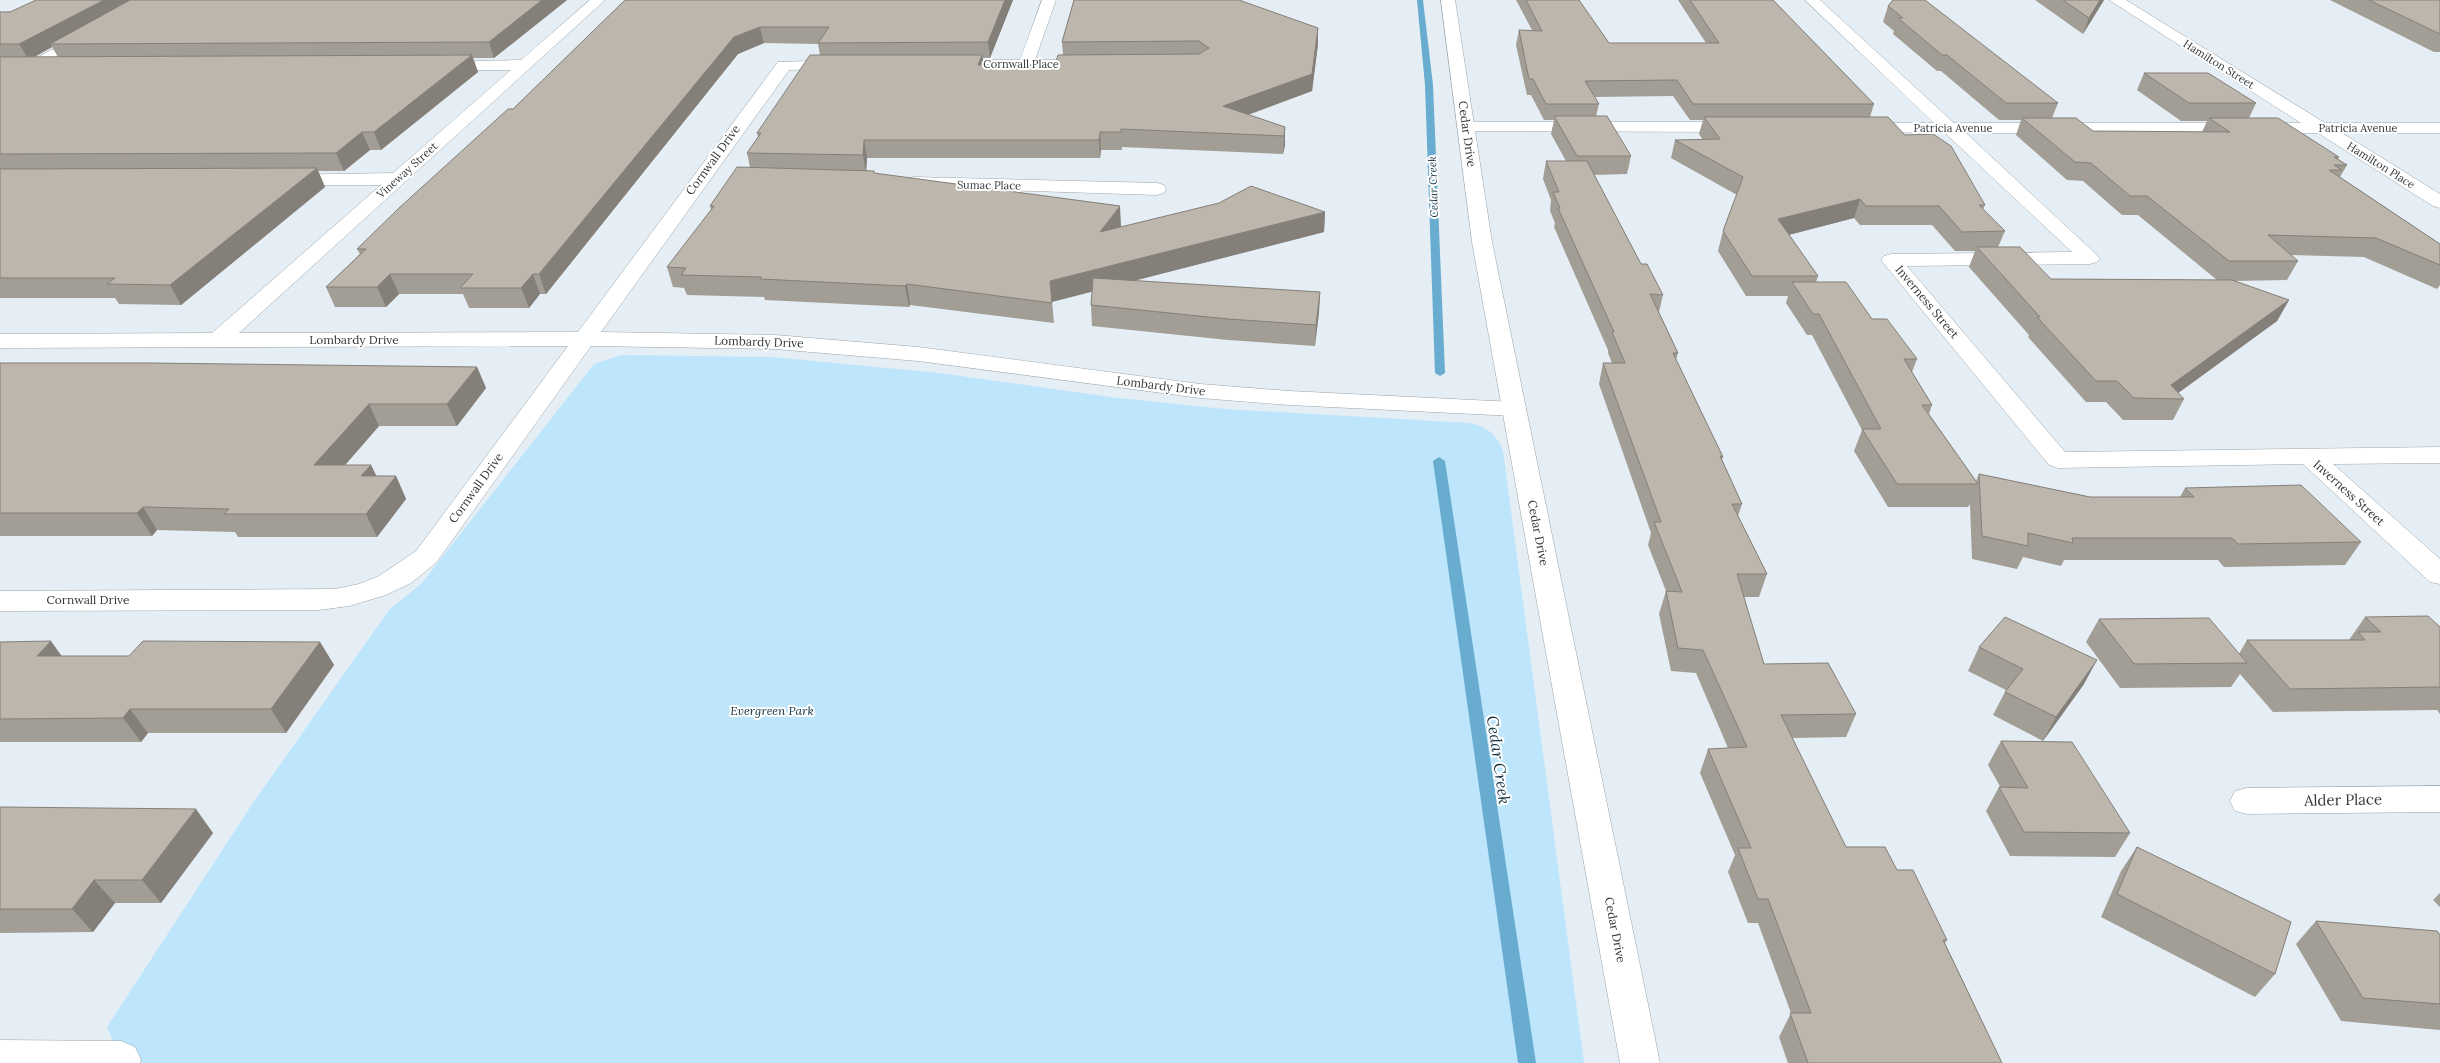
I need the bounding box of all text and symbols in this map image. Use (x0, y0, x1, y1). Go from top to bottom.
street label: Hamilton Street (2181, 36, 2258, 92)
street label: Cornwall Place (983, 57, 1059, 71)
street label: Cedar Drive (1455, 100, 1480, 168)
street label: Cornwall Drive (682, 121, 743, 198)
street label: Patricia Avenue (1913, 121, 1993, 135)
street label: Patricia Avenue (2318, 121, 2398, 135)
street label: Vineway Street (373, 139, 441, 202)
street label: Hamilton Place (2344, 139, 2418, 191)
water label: Cedar Creek (1425, 156, 1441, 218)
street label: Sumac Place (957, 177, 1021, 193)
street label: Inverness Street (1892, 262, 1963, 342)
street label: Lombardy Drive (309, 332, 399, 347)
street label: Lombardy Drive (714, 332, 805, 351)
street label: Lombardy Drive (1116, 373, 1207, 398)
street label: Cornwall Drive (445, 449, 506, 526)
street label: Inverness Street (2311, 457, 2388, 529)
street label: Cedar Drive (1525, 499, 1552, 567)
street label: Cornwall Drive (46, 592, 130, 607)
park label: Evergreen Park (730, 703, 814, 718)
water label: Cedar Creek (1483, 714, 1515, 806)
street label: Alder Place (2303, 789, 2382, 810)
street label: Cedar Drive (1602, 896, 1629, 964)

